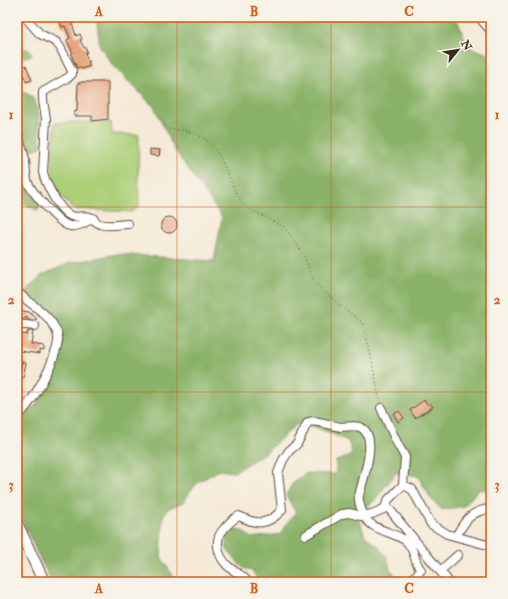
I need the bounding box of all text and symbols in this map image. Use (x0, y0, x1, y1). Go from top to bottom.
text: A (94, 4, 104, 20)
text: B (250, 4, 258, 20)
text: C (404, 4, 414, 20)
north arrow (438, 30, 478, 70)
text: N (458, 37, 475, 54)
text: 1 (9, 107, 14, 123)
text: 1 (495, 107, 500, 123)
text: 2 (8, 292, 15, 308)
text: 2 (494, 292, 501, 308)
text: 3 (9, 477, 14, 493)
text: 3 (495, 477, 500, 493)
text: A (94, 581, 104, 597)
text: B (250, 581, 258, 597)
text: C (404, 581, 414, 597)

